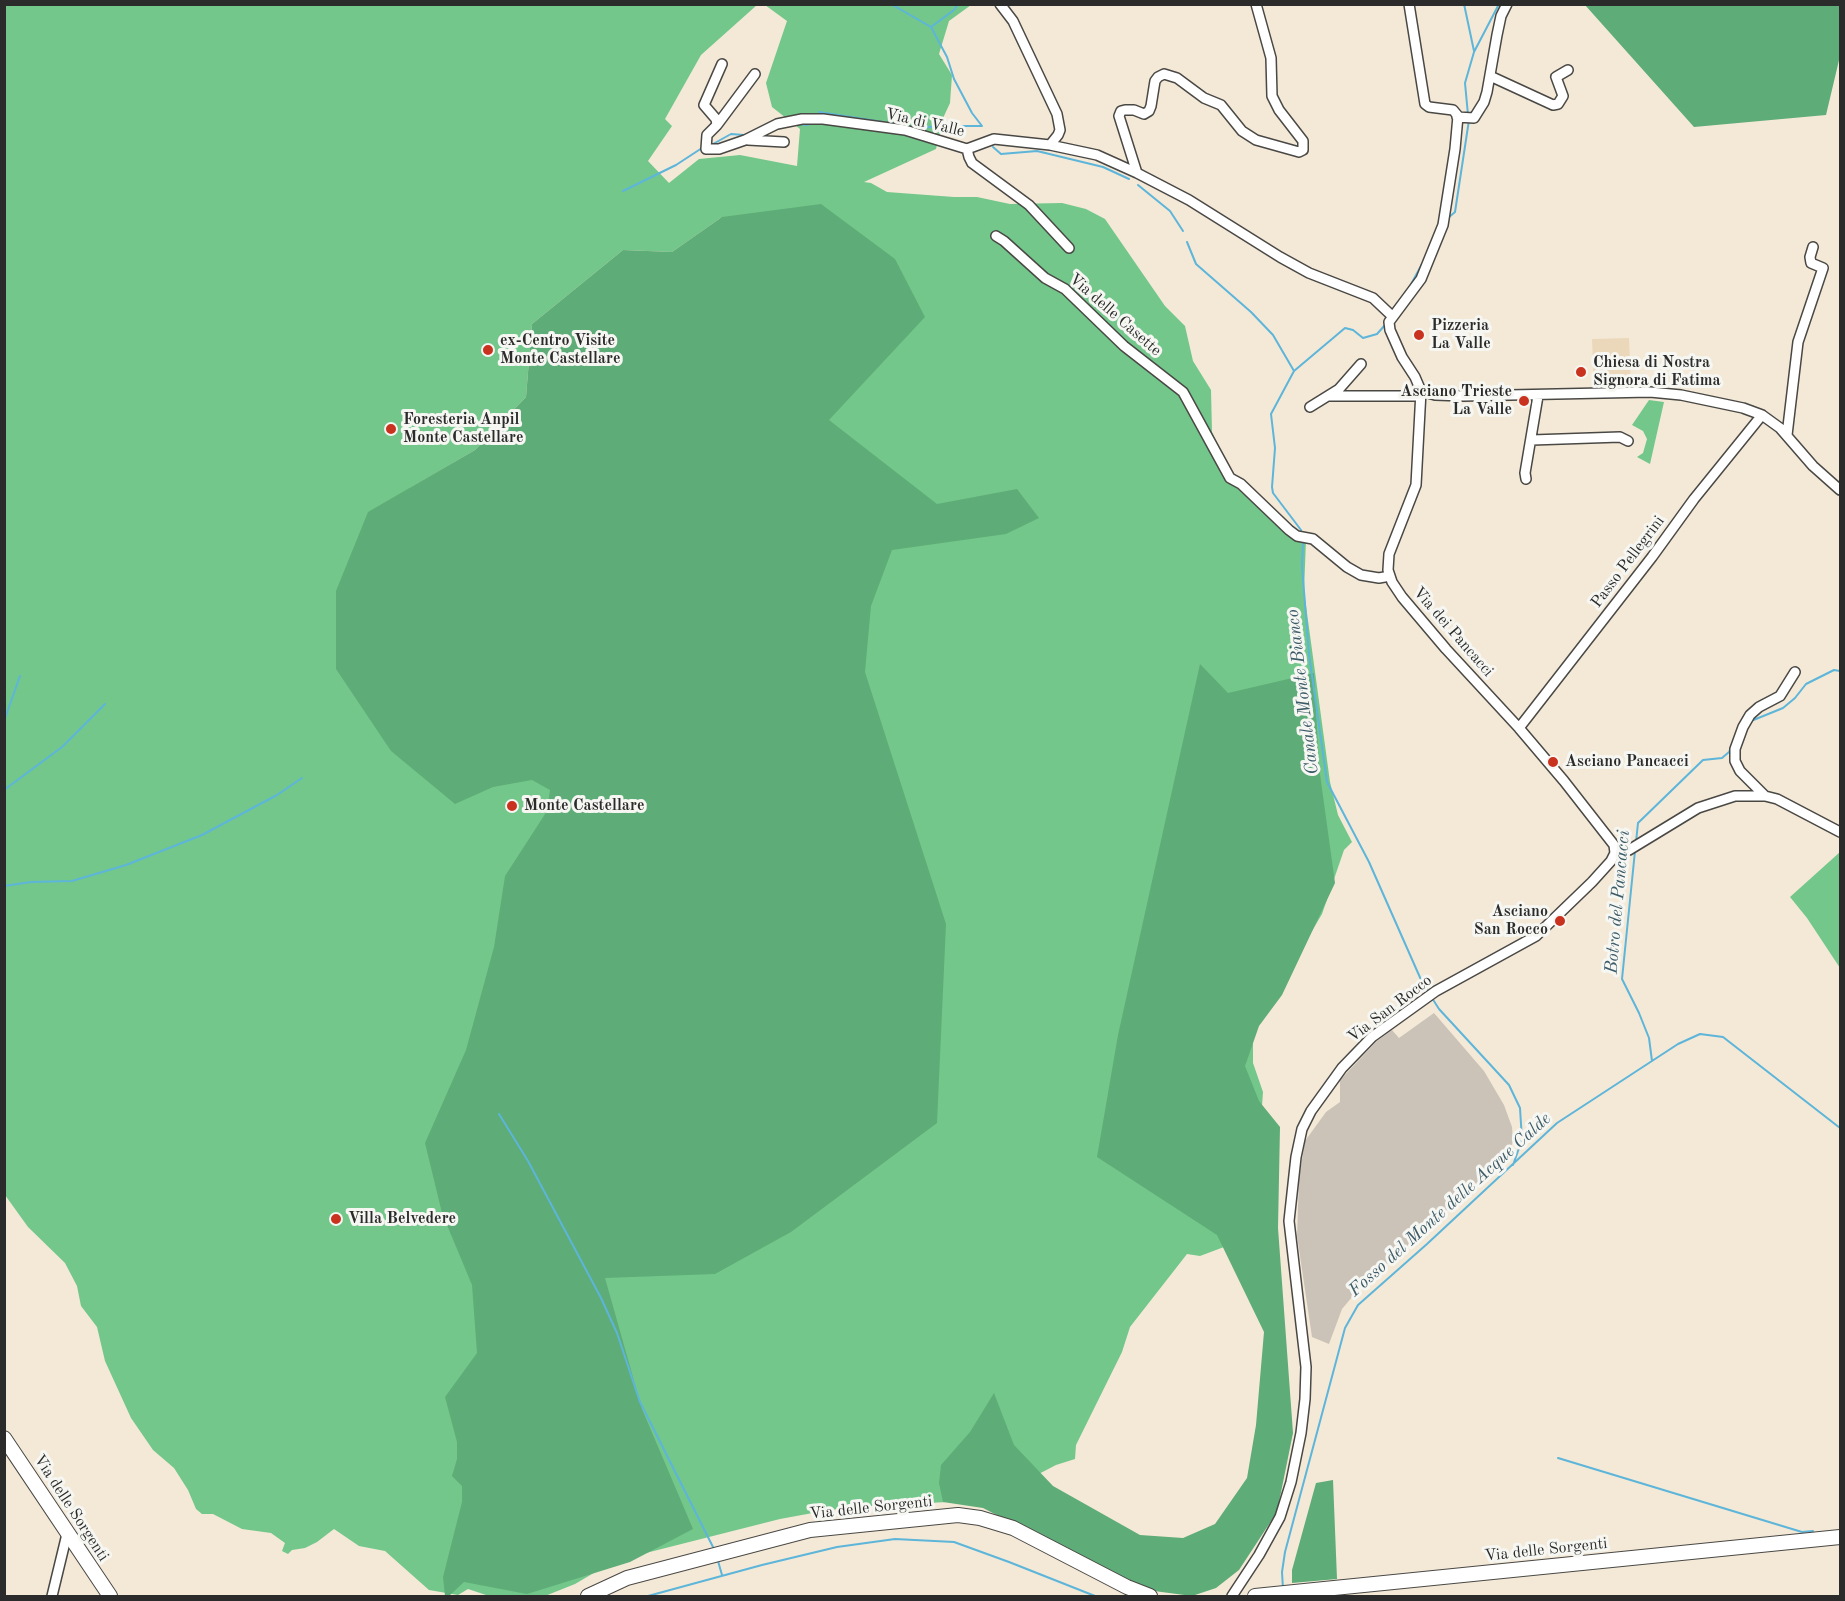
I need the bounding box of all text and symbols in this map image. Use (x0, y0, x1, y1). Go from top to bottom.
street label: Via di Valle (884, 105, 966, 141)
street label: Via delle Casette (1065, 270, 1165, 360)
place label: Pizzeria La Valle (1431, 316, 1491, 354)
marker: Pizzeria La Valle (1412, 328, 1426, 342)
place label: ex-Centro Visite Monte Castellare (500, 331, 620, 369)
marker: ex-Centro Visite Monte Castellare (481, 343, 495, 357)
place label: Chiesa di Nostra Signora di Fatima (1593, 353, 1721, 391)
marker: Chiesa di Nostra Signora di Fatima (1574, 365, 1588, 379)
place label: Asciano Trieste La Valle (1400, 382, 1512, 420)
marker: Asciano Trieste La Valle (1517, 394, 1531, 408)
place label: Foresteria Anpil Monte Castellare (403, 410, 523, 448)
marker: Foresteria Anpil Monte Castellare (384, 422, 398, 436)
street label: Passo Pellegrini (1587, 512, 1669, 612)
street label: Via dei Pancacci (1409, 583, 1497, 681)
water label: Canale Monte Bianco (1282, 608, 1324, 776)
place label: Asciano Pancacci (1565, 752, 1689, 772)
marker: Asciano Pancacci (1546, 755, 1560, 769)
place label: Monte Castellare (524, 796, 644, 816)
marker: Monte Castellare (505, 799, 519, 813)
water label: Botro del Pancacci (1601, 829, 1635, 975)
place label: Asciano San Rocco (1474, 902, 1548, 940)
marker: Asciano San Rocco (1553, 914, 1567, 928)
street label: Via San Rocco (1344, 971, 1436, 1047)
water label: Fosso del Monte delle Acque Calde (1344, 1108, 1556, 1302)
place label: Villa Belvedere (348, 1209, 456, 1229)
marker: Villa Belvedere (329, 1212, 343, 1226)
street label: Via delle Sorgenti (29, 1451, 113, 1565)
street label: Via delle Sorgenti (809, 1492, 933, 1524)
street label: Via delle Sorgenti (1484, 1534, 1608, 1566)

